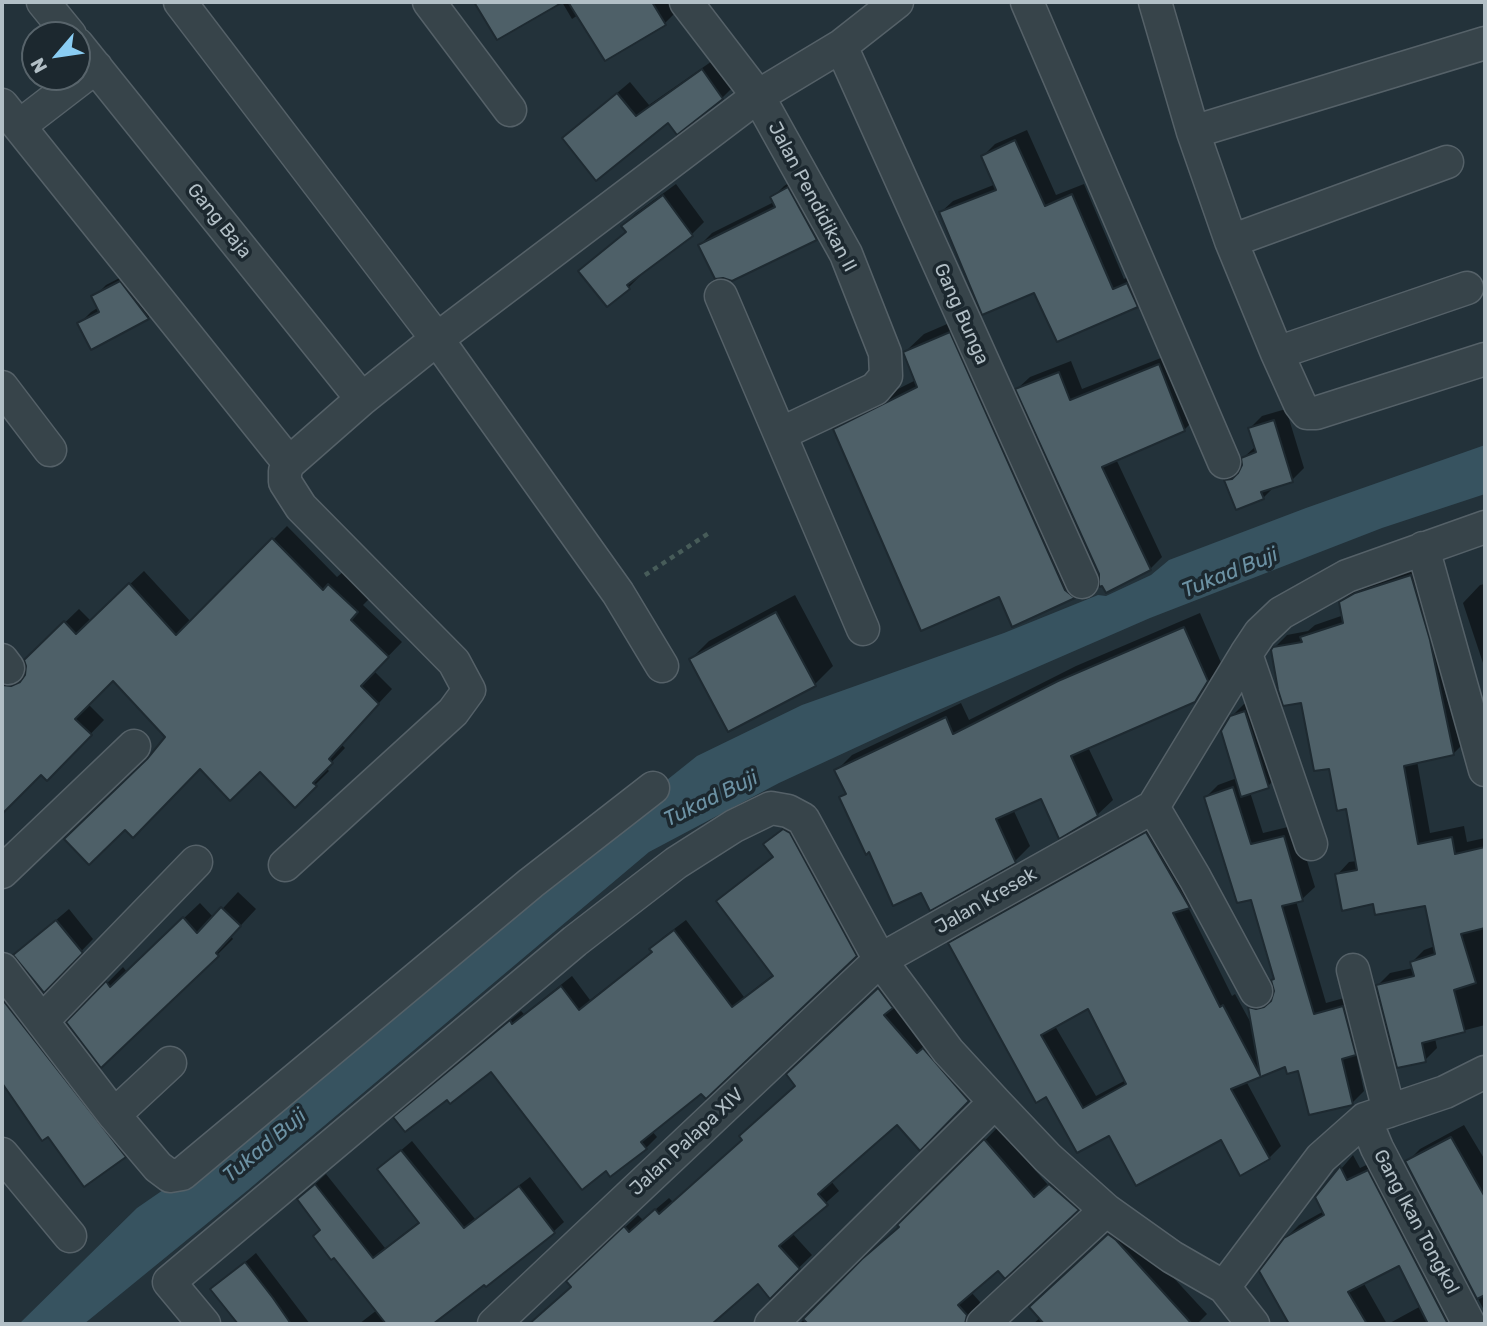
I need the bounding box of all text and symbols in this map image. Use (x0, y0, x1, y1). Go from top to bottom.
north arrow (21, 21, 91, 91)
text: N (26, 54, 52, 77)
street label: Jalan Pendidikan II (763, 118, 861, 276)
street label: Gang Baja (182, 179, 256, 263)
street label: Gang Bunga (929, 260, 993, 368)
water label: Tukad Buji (1178, 542, 1282, 604)
water label: Tukad Buji (660, 765, 762, 833)
street label: Jalan Kresek (931, 863, 1041, 939)
street label: Jalan Palapa XIV (625, 1083, 749, 1201)
water label: Tukad Buji (218, 1104, 312, 1188)
street label: Gang Ikan Tongkol (1368, 1146, 1464, 1298)

